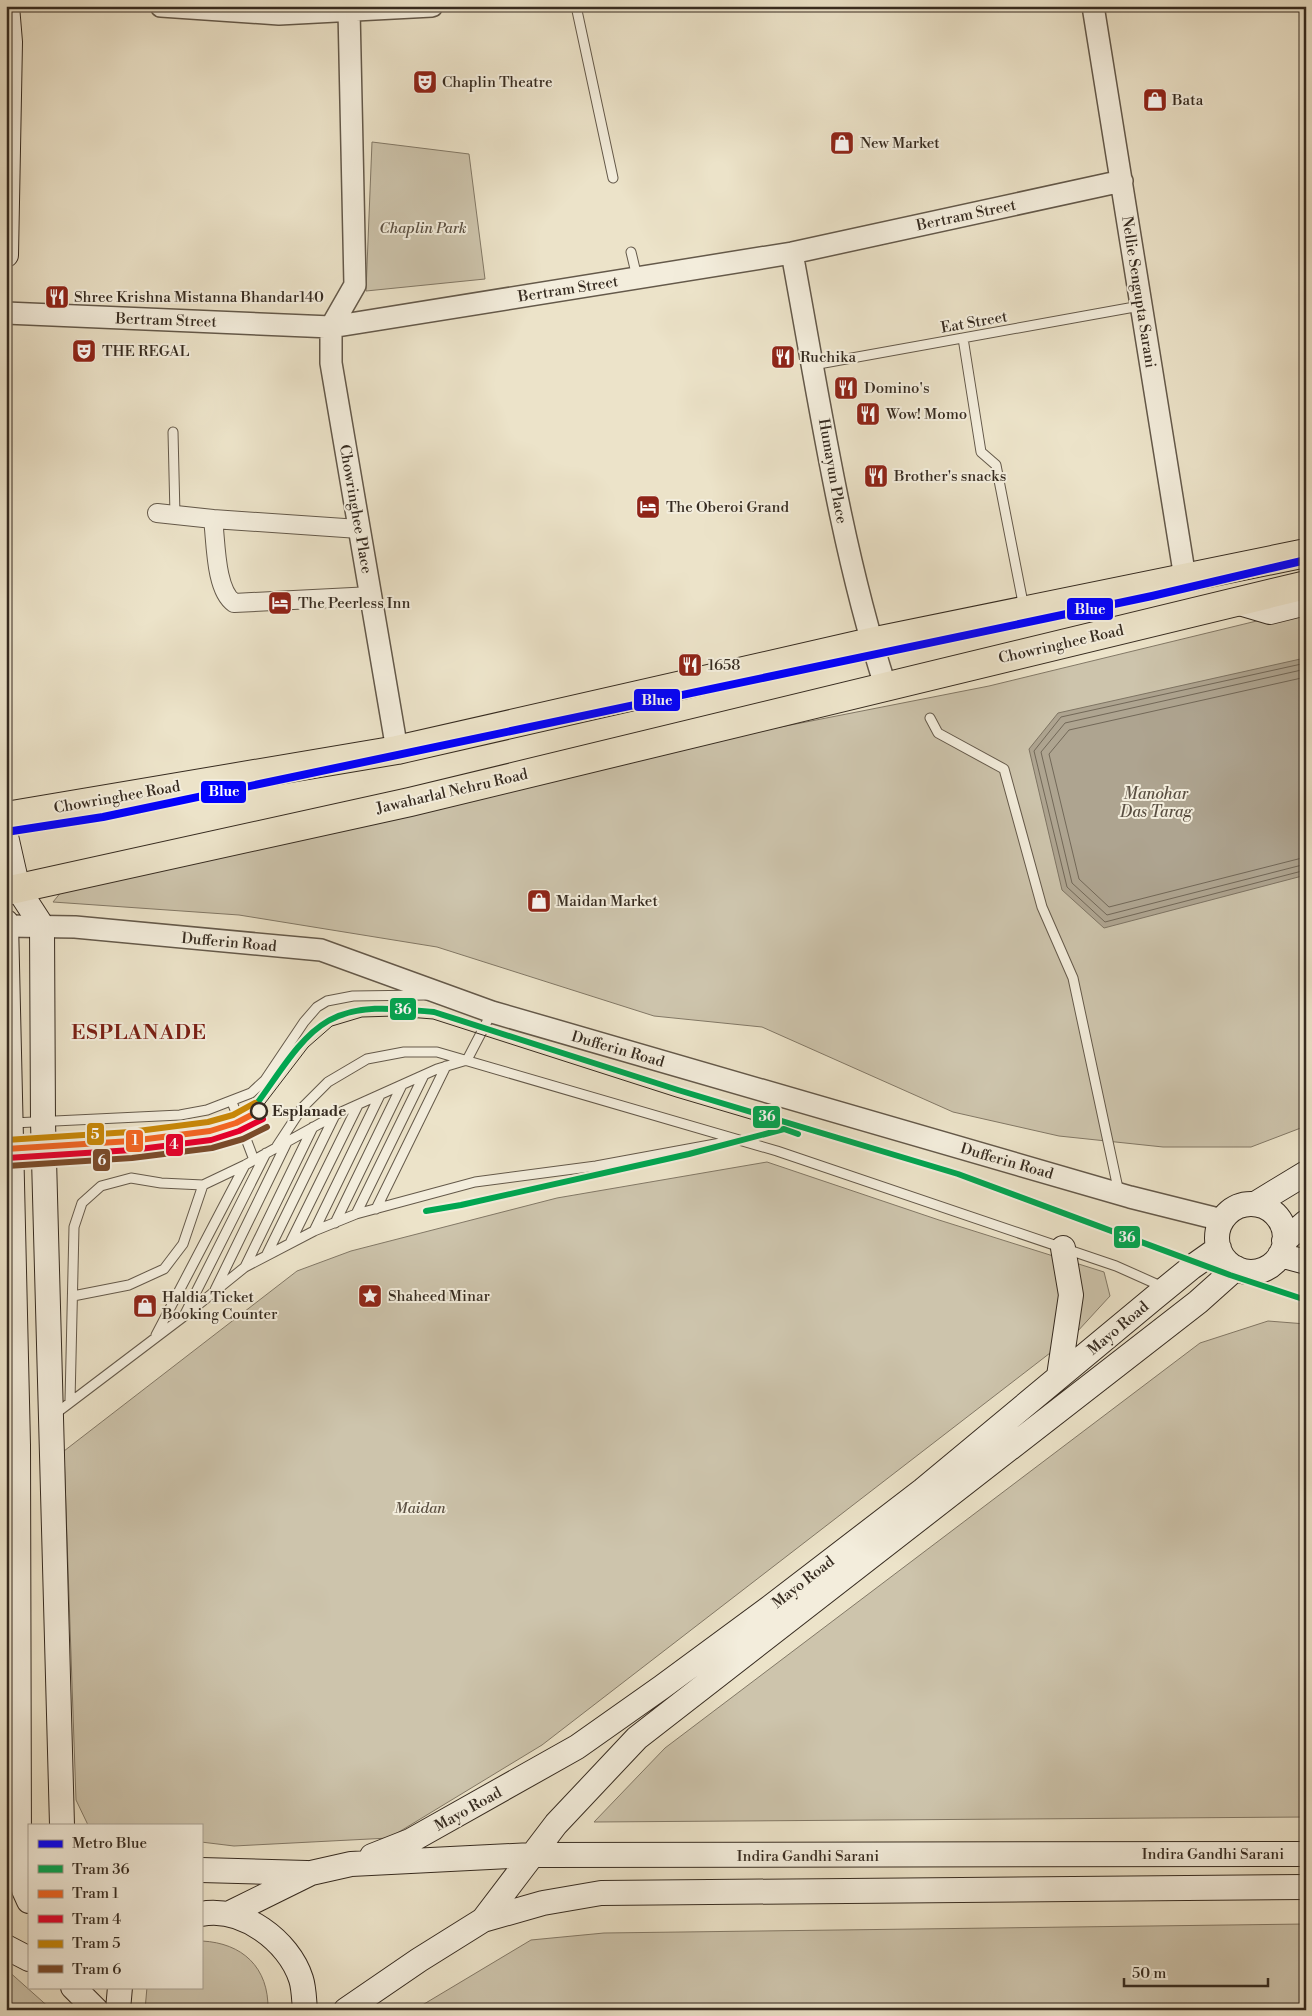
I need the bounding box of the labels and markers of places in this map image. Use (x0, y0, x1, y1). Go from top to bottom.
theatre icon: Chaplin Theatre (412, 69, 438, 95)
place label: Chaplin Theatre (442, 73, 553, 92)
shop icon: Bata (1142, 87, 1168, 113)
place label: Bata (1171, 91, 1204, 110)
shop icon: New Market (829, 130, 855, 156)
place label: New Market (860, 134, 940, 153)
restaurant icon: Shree Krishna Mistanna Bhandar140 (44, 284, 70, 310)
place label: Shree Krishna Mistanna Bhandar140 (74, 288, 324, 307)
theatre icon: THE REGAL (71, 338, 97, 364)
place label: THE REGAL (102, 342, 190, 361)
restaurant icon: Ruchika (770, 344, 796, 370)
place label: Ruchika (800, 348, 857, 367)
restaurant icon: Domino's (833, 375, 859, 401)
place label: Domino's (864, 379, 929, 398)
restaurant icon: Wow! Momo (855, 401, 881, 427)
place label: Wow! Momo (885, 405, 967, 424)
restaurant icon: Brother's snacks (863, 463, 889, 489)
place label: Brother's snacks (893, 467, 1006, 486)
hotel icon: The Oberoi Grand (635, 494, 661, 520)
place label: The Oberoi Grand (666, 498, 790, 517)
hotel icon: The Peerless Inn (267, 590, 293, 616)
place label: The Peerless Inn (298, 594, 410, 613)
restaurant icon: 1658 (677, 652, 703, 678)
place label: 1658 (708, 656, 740, 675)
shop icon: Maidan Market (526, 888, 552, 914)
place label: Maidan Market (556, 892, 658, 911)
marker: Esplanade (250, 1102, 268, 1120)
place label: Esplanade (272, 1102, 346, 1121)
place icon: Shaheed Minar (357, 1283, 383, 1309)
place label: Shaheed Minar (388, 1287, 491, 1306)
place label: Haldia Ticket Booking Counter (161, 1288, 278, 1324)
shop icon: Haldia Ticket Booking Counter (132, 1293, 158, 1319)

